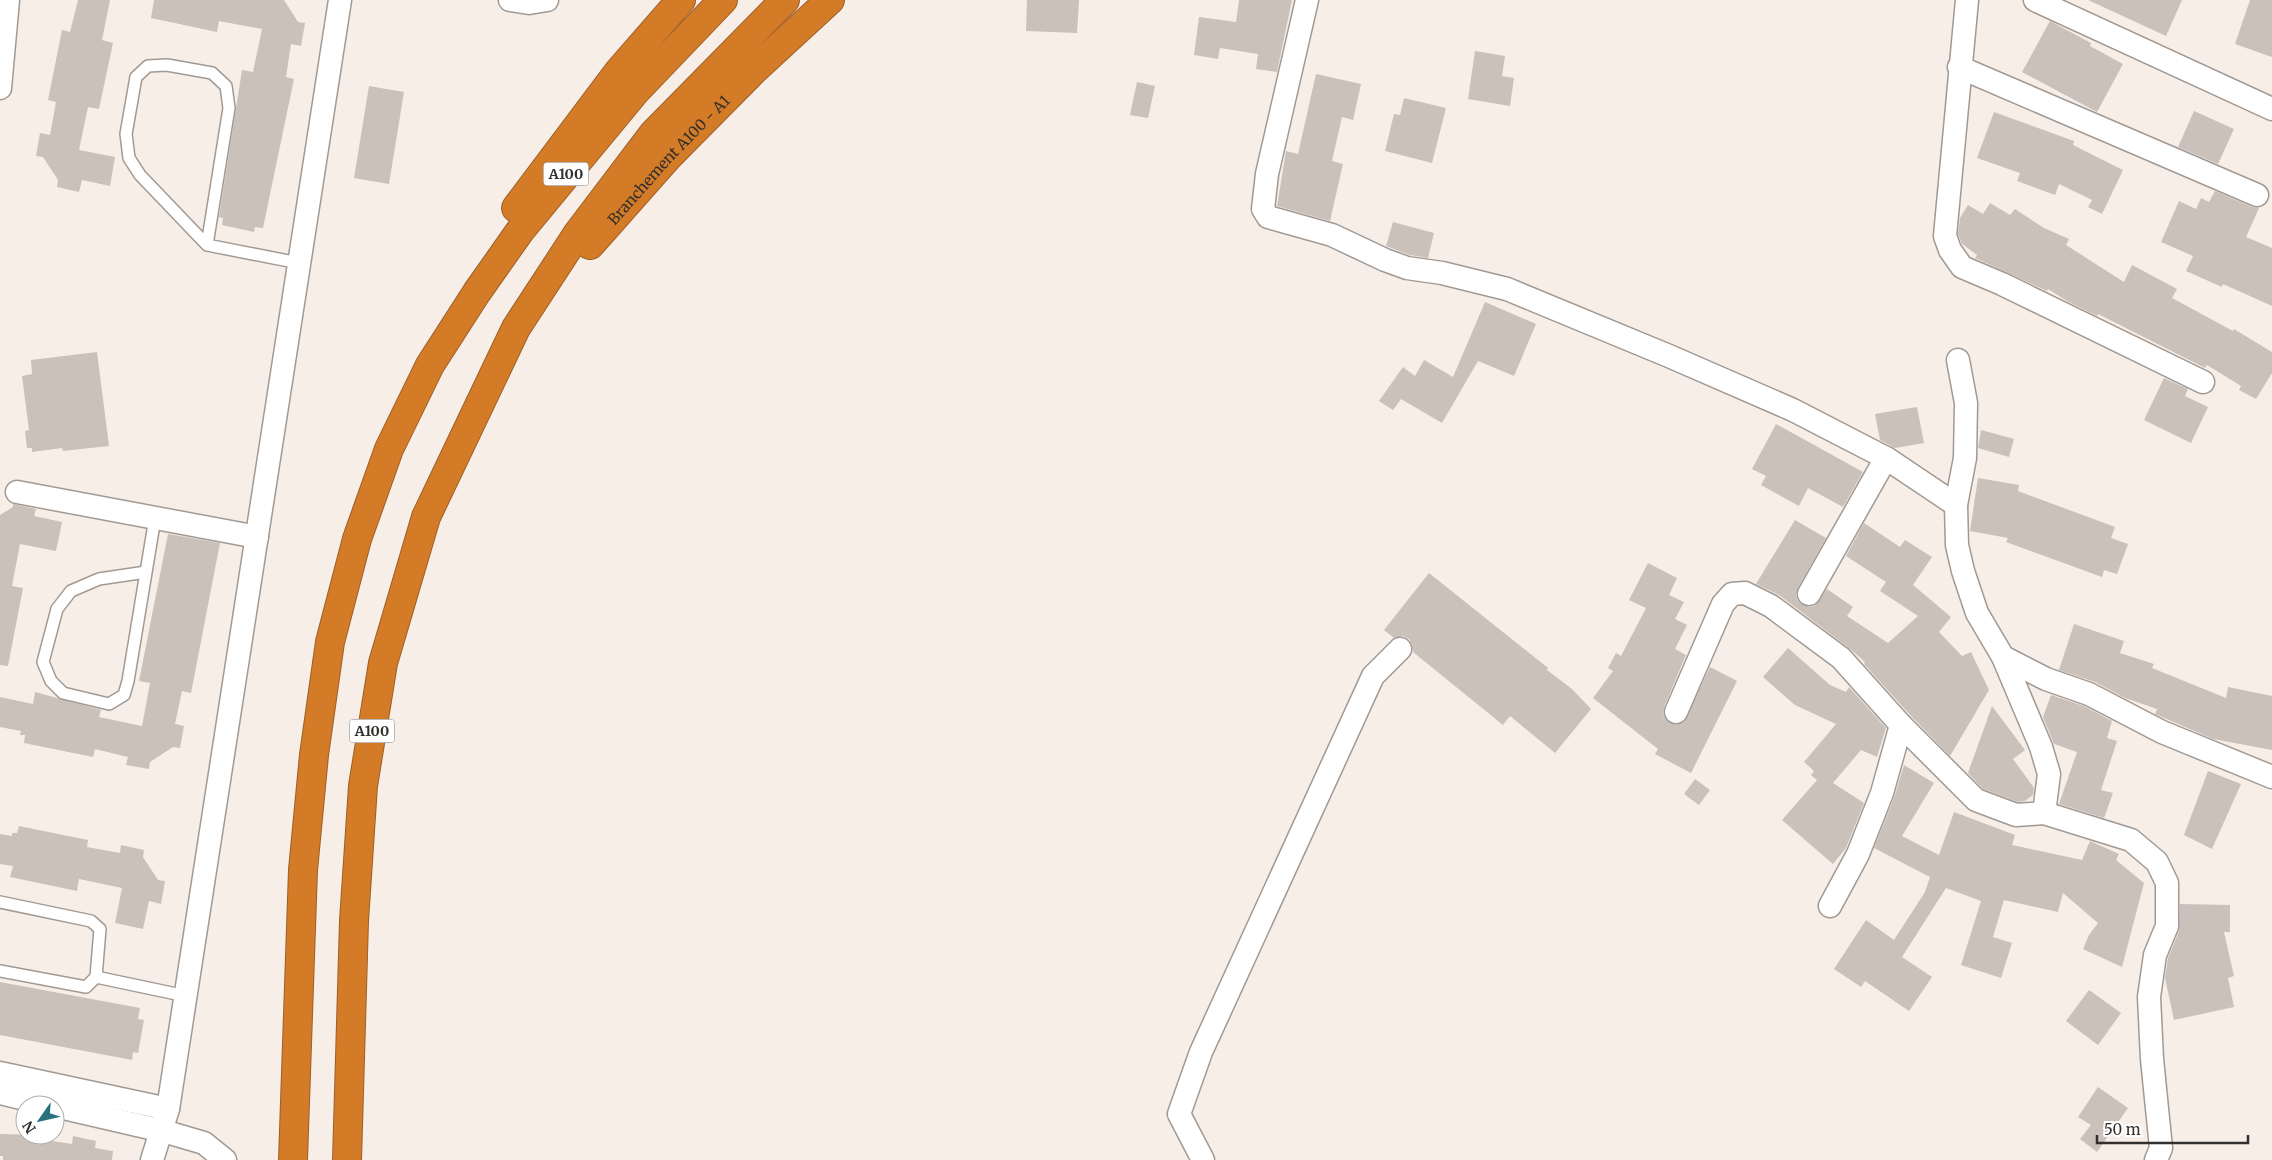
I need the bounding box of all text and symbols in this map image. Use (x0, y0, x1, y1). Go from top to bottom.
street label: Branchement A100 - A1 (603, 91, 734, 228)
road number: A100 (544, 162, 588, 185)
road number: A100 (350, 719, 394, 742)
north arrow (15, 1095, 65, 1145)
scale bar (2097, 1112, 2248, 1144)
text: N (19, 1118, 40, 1137)
text: 50 m (2104, 1120, 2141, 1139)

